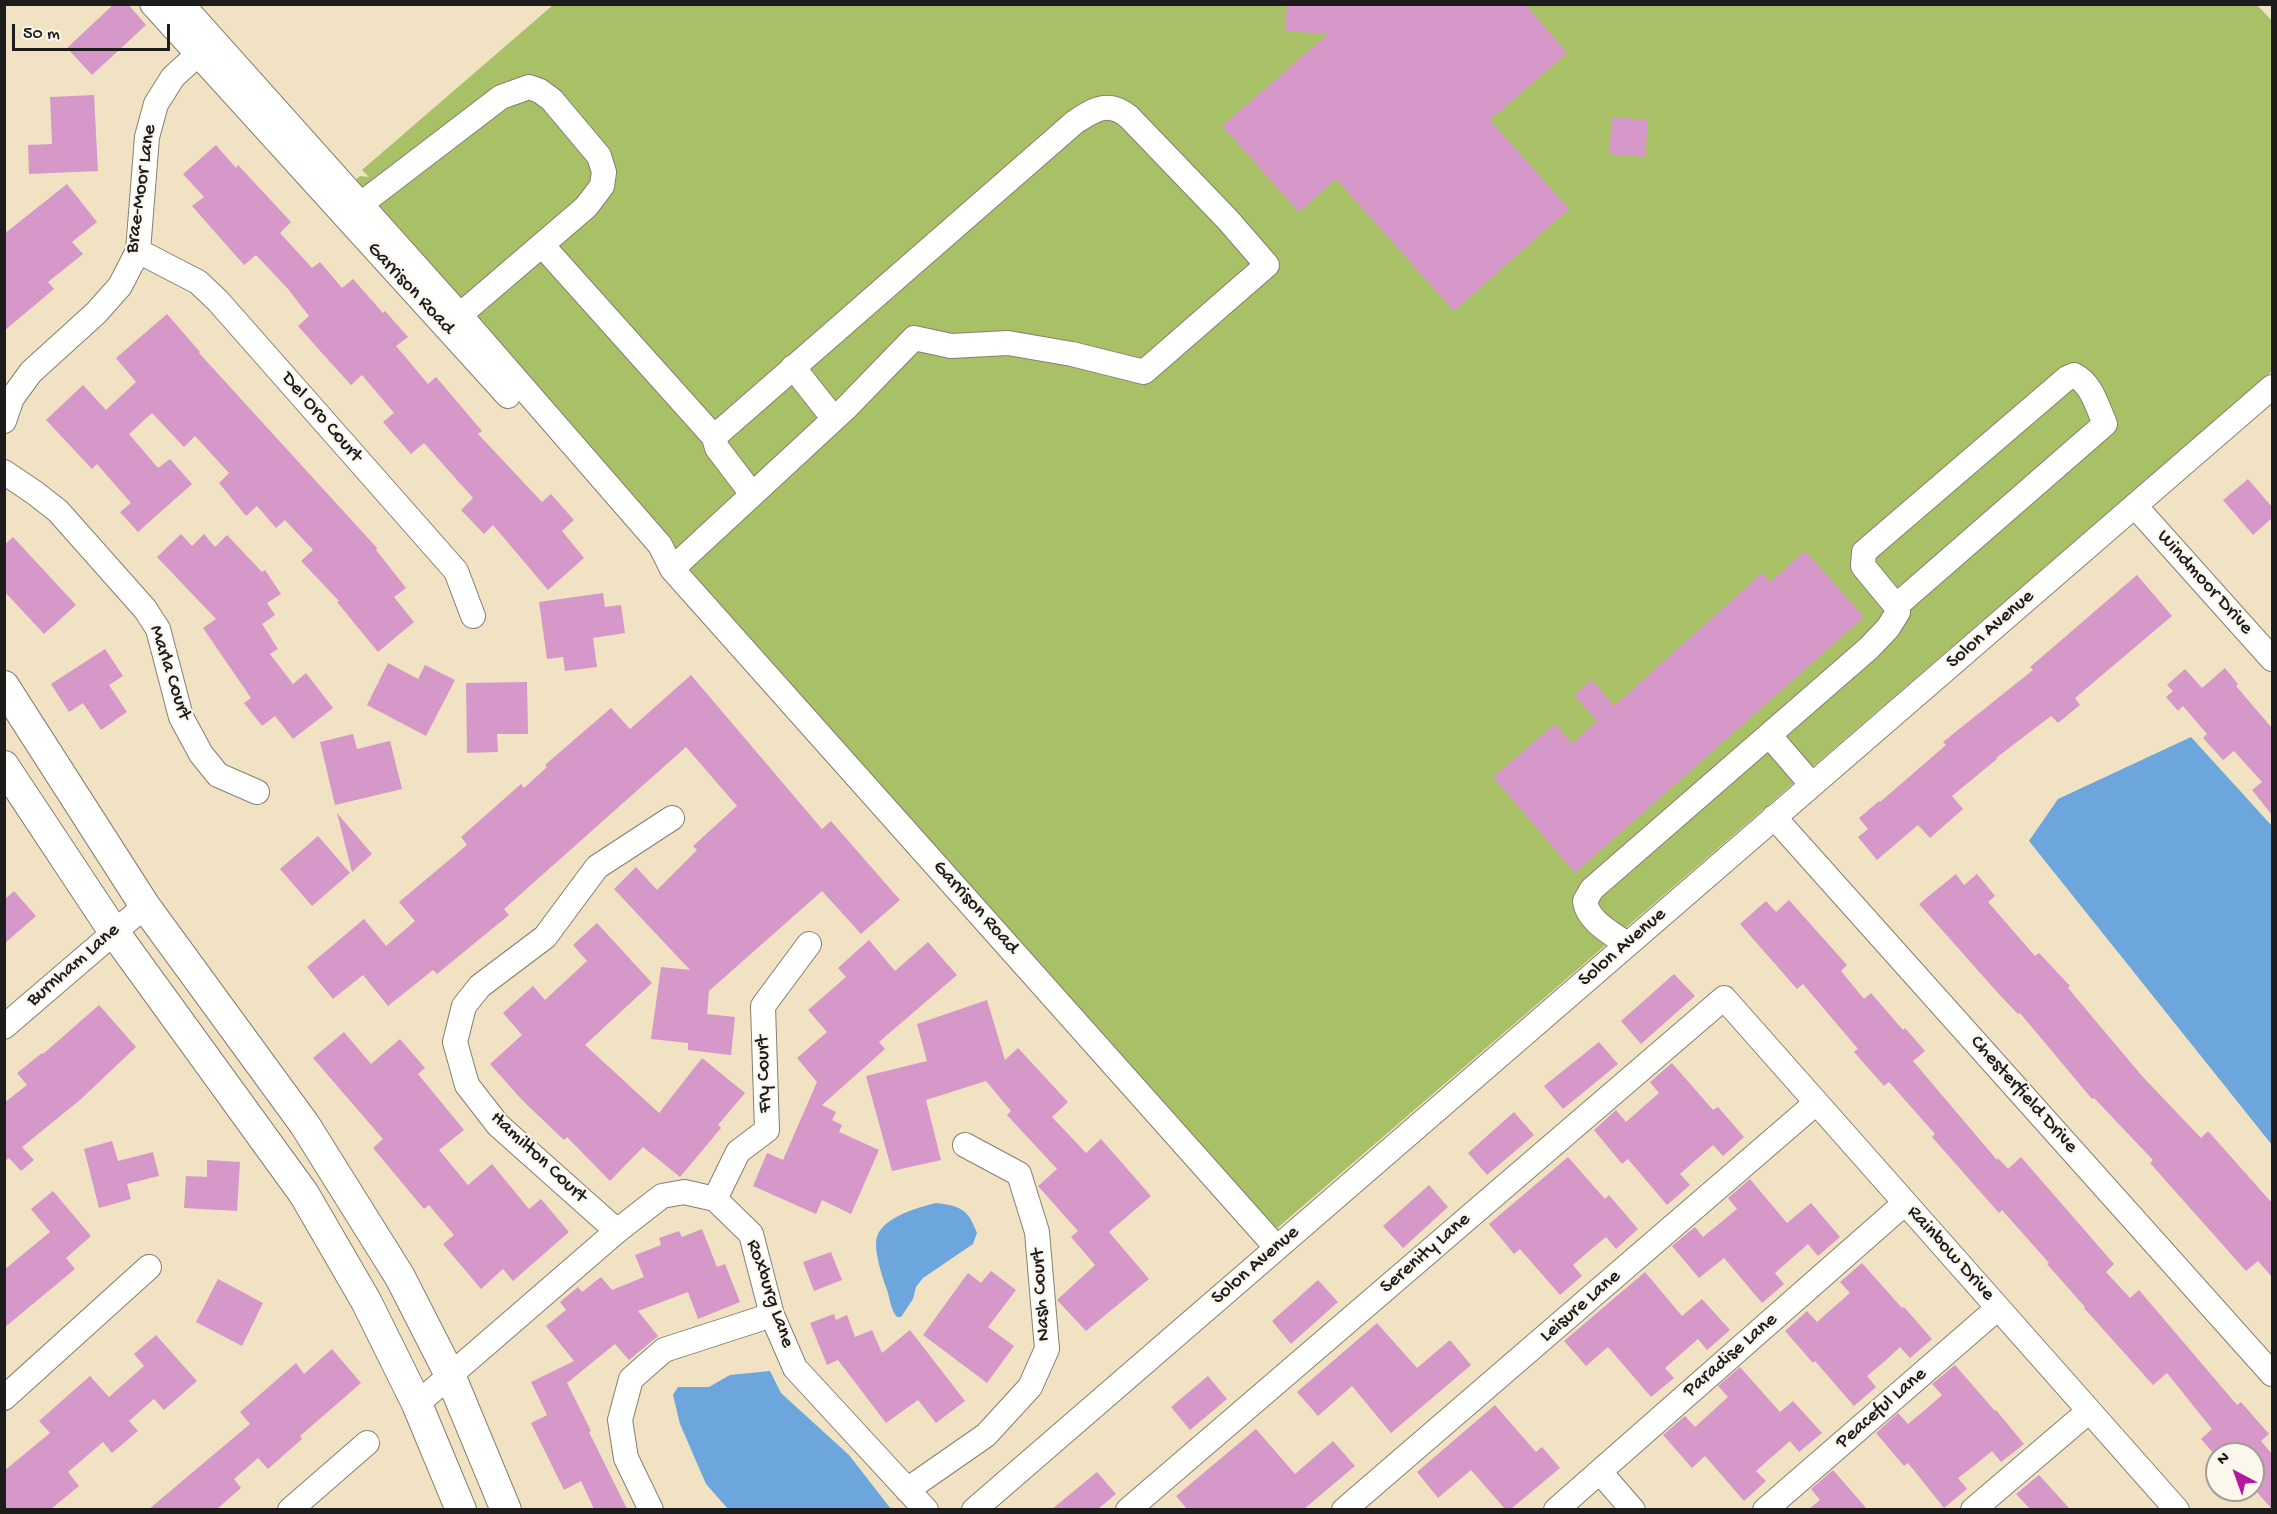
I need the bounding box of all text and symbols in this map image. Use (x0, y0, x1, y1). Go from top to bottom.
scale bar (15, 12, 172, 50)
text: 50 m (23, 24, 60, 45)
street label: Brae-Moor Lane (121, 123, 163, 255)
street label: Garrison Road (361, 238, 459, 340)
street label: Del Oro Court (275, 368, 367, 468)
street label: Windmoor Drive (2151, 526, 2257, 640)
street label: Solon Avenue (1942, 585, 2040, 675)
street label: Marla Court (142, 623, 196, 723)
street label: Garrison Road (927, 856, 1023, 960)
street label: Solon Avenue (1574, 903, 1672, 993)
street label: Burnham Lane (23, 919, 125, 1013)
street label: Chesterfield Drive (1964, 1031, 2082, 1159)
street label: Fry Court (752, 1035, 778, 1113)
street label: Hamilton Court (484, 1107, 592, 1209)
street label: Rainbow Drive (1901, 1201, 1999, 1307)
street label: Serenity Lane (1376, 1208, 1476, 1300)
street label: Solon Avenue (1207, 1221, 1305, 1311)
street label: Roxburg Lane (739, 1237, 799, 1351)
street label: Nash Court (1027, 1248, 1057, 1342)
street label: Leisure Lane (1536, 1265, 1626, 1349)
street label: Paradise Lane (1679, 1309, 1783, 1403)
street label: Peaceful Lane (1832, 1363, 1932, 1455)
north arrow (2205, 1442, 2265, 1502)
text: N (2214, 1449, 2234, 1470)

